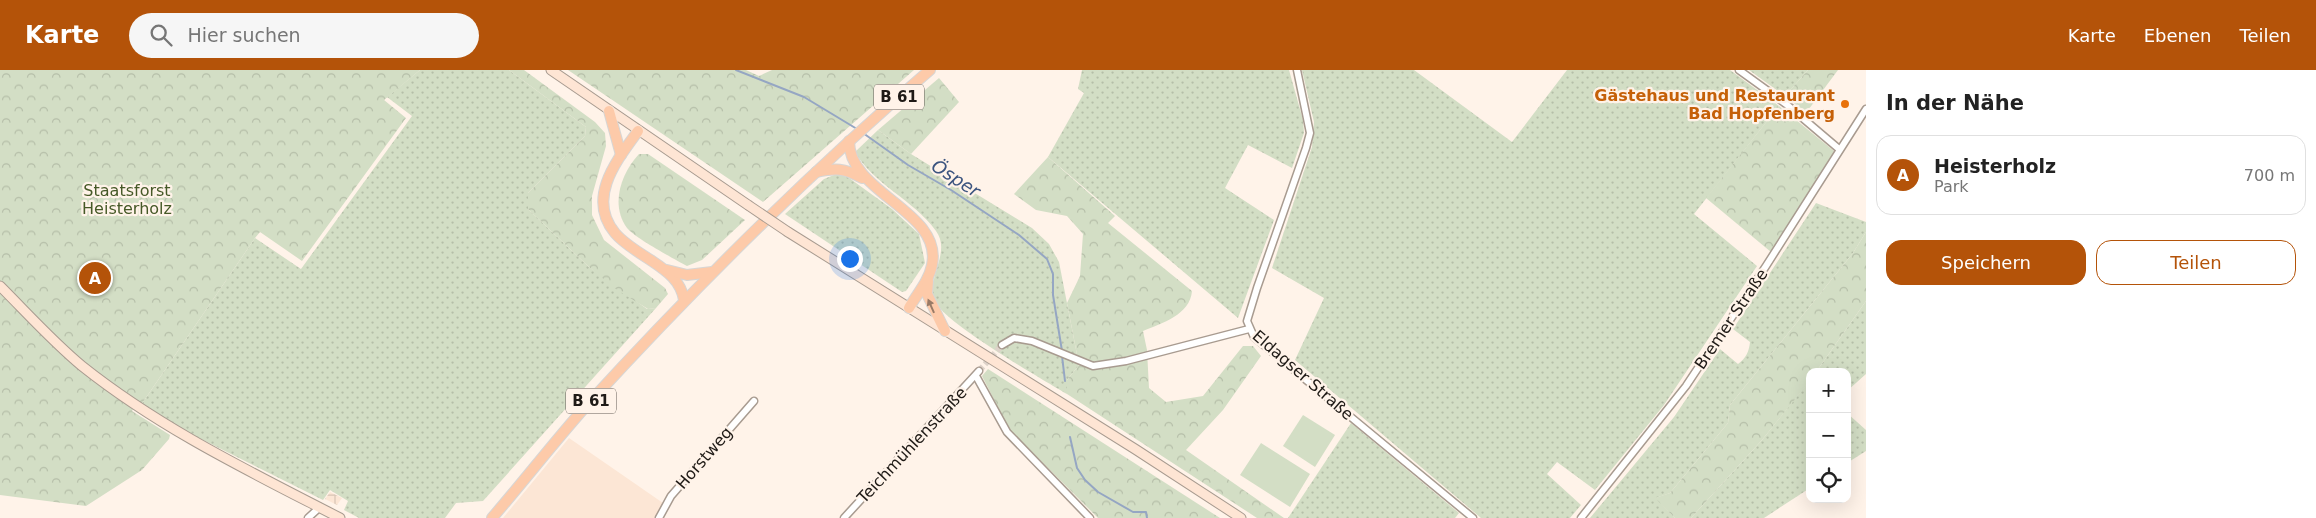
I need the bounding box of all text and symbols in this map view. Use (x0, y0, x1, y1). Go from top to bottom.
search box (129, 13, 479, 58)
text: Karte (25, 21, 99, 49)
icon: search (147, 21, 175, 49)
text: Hier suchen (187, 24, 301, 46)
text: Karte (2068, 25, 2116, 46)
text: Ebenen (2144, 25, 2212, 46)
text: Teilen (2240, 25, 2291, 46)
road number: B 61 (874, 85, 924, 110)
place label: Gästehaus und Restaurant Bad Hopfenberg (1594, 86, 1835, 123)
text: In der Nähe (1886, 91, 2024, 115)
marker: Gästehaus und Restaurant Bad Hopfenberg (1839, 98, 1851, 110)
water label: Ösper (928, 155, 985, 202)
text: Heisterholz (1934, 155, 2056, 177)
text: A (1897, 166, 1909, 185)
text: 700 m (2244, 166, 2295, 185)
text: Park (1934, 177, 1969, 196)
park label: Staatsforst Heisterholz (82, 181, 172, 218)
button: Speichern (1886, 240, 2086, 285)
button: Teilen (2096, 240, 2296, 285)
your location (837, 246, 863, 272)
pin: A (79, 259, 111, 297)
street label: Bremer Straße (1690, 265, 1772, 373)
one-way arrow (927, 298, 936, 313)
street label: Eldagser Straße (1249, 326, 1357, 424)
map controls (1806, 368, 1851, 503)
button: + (1806, 368, 1851, 413)
street label: Teichmühlenstraße (853, 383, 971, 508)
road number: B 61 (566, 388, 616, 414)
button: − (1806, 413, 1851, 458)
street label: Horstweg (672, 423, 736, 493)
button: locate (1806, 458, 1851, 503)

